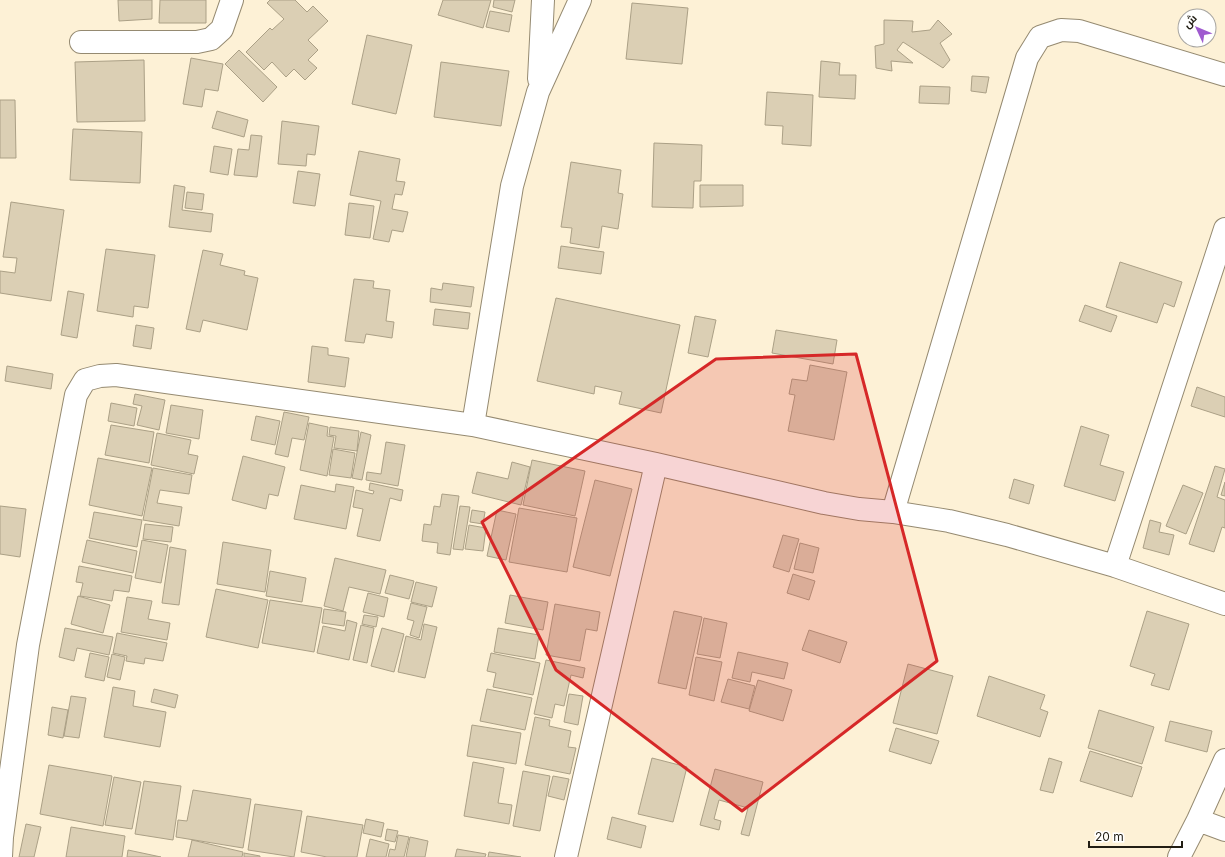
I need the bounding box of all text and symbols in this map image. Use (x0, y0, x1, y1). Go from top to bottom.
north arrow (1177, 8, 1217, 48)
text: ش (1180, 11, 1200, 31)
scale bar (1089, 823, 1182, 849)
text: 20 m (1095, 829, 1124, 844)

